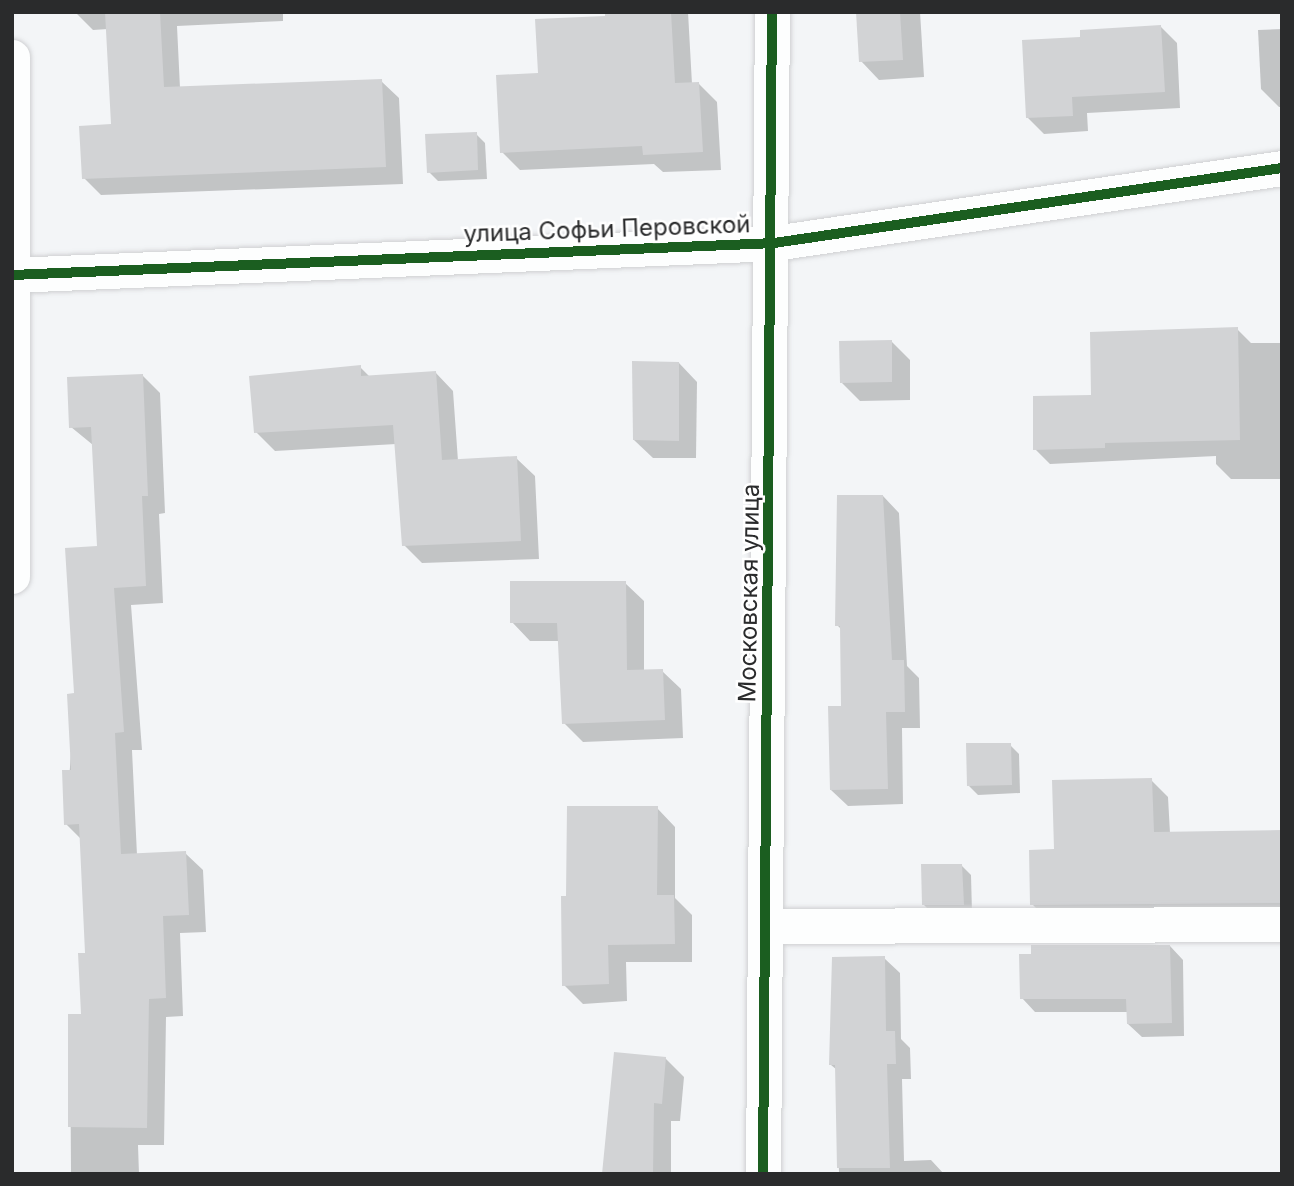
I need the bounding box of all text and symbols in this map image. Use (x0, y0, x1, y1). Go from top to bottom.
street label: улица Софьи Перовской (463, 210, 751, 248)
street label: Московская улица (733, 483, 765, 703)

